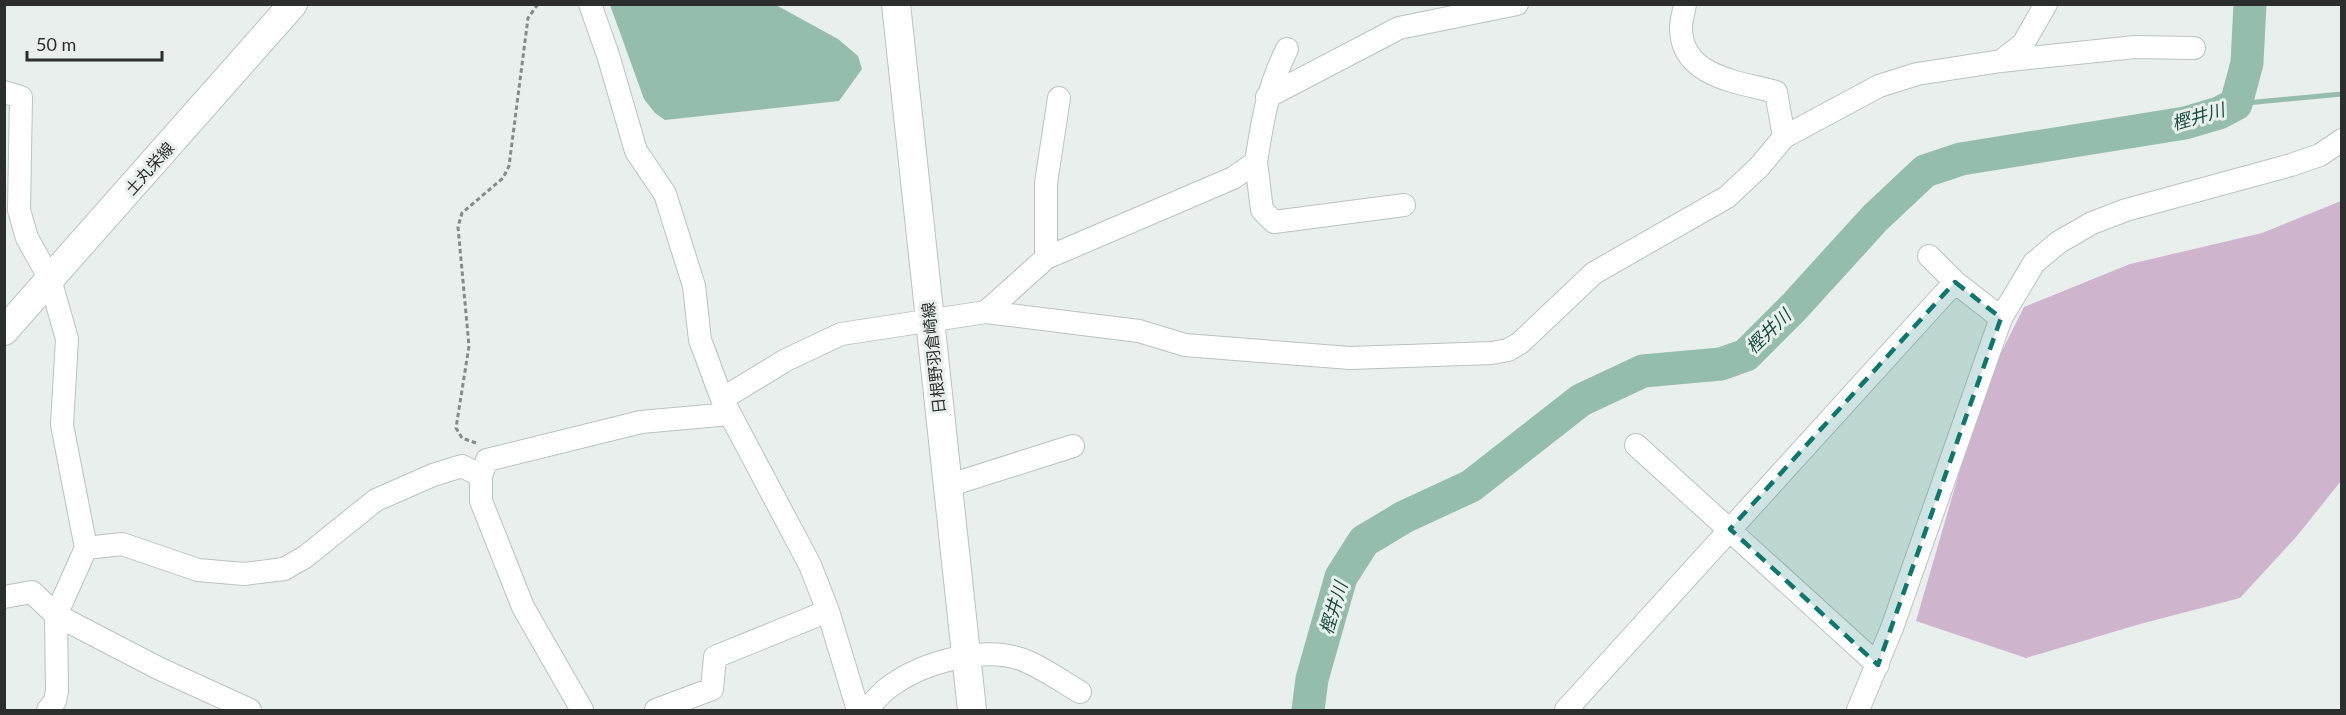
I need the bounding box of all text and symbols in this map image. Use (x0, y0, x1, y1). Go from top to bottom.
scale bar (27, 24, 162, 62)
text: 50 m (36, 33, 76, 55)
water label: 樫井川 (2169, 97, 2229, 134)
street label: 土丸栄線 (121, 138, 177, 198)
street label: 日根野羽倉崎線 (918, 301, 948, 415)
water label: 樫井川 (1741, 303, 1797, 358)
water label: 樫井川 (1315, 577, 1352, 637)

